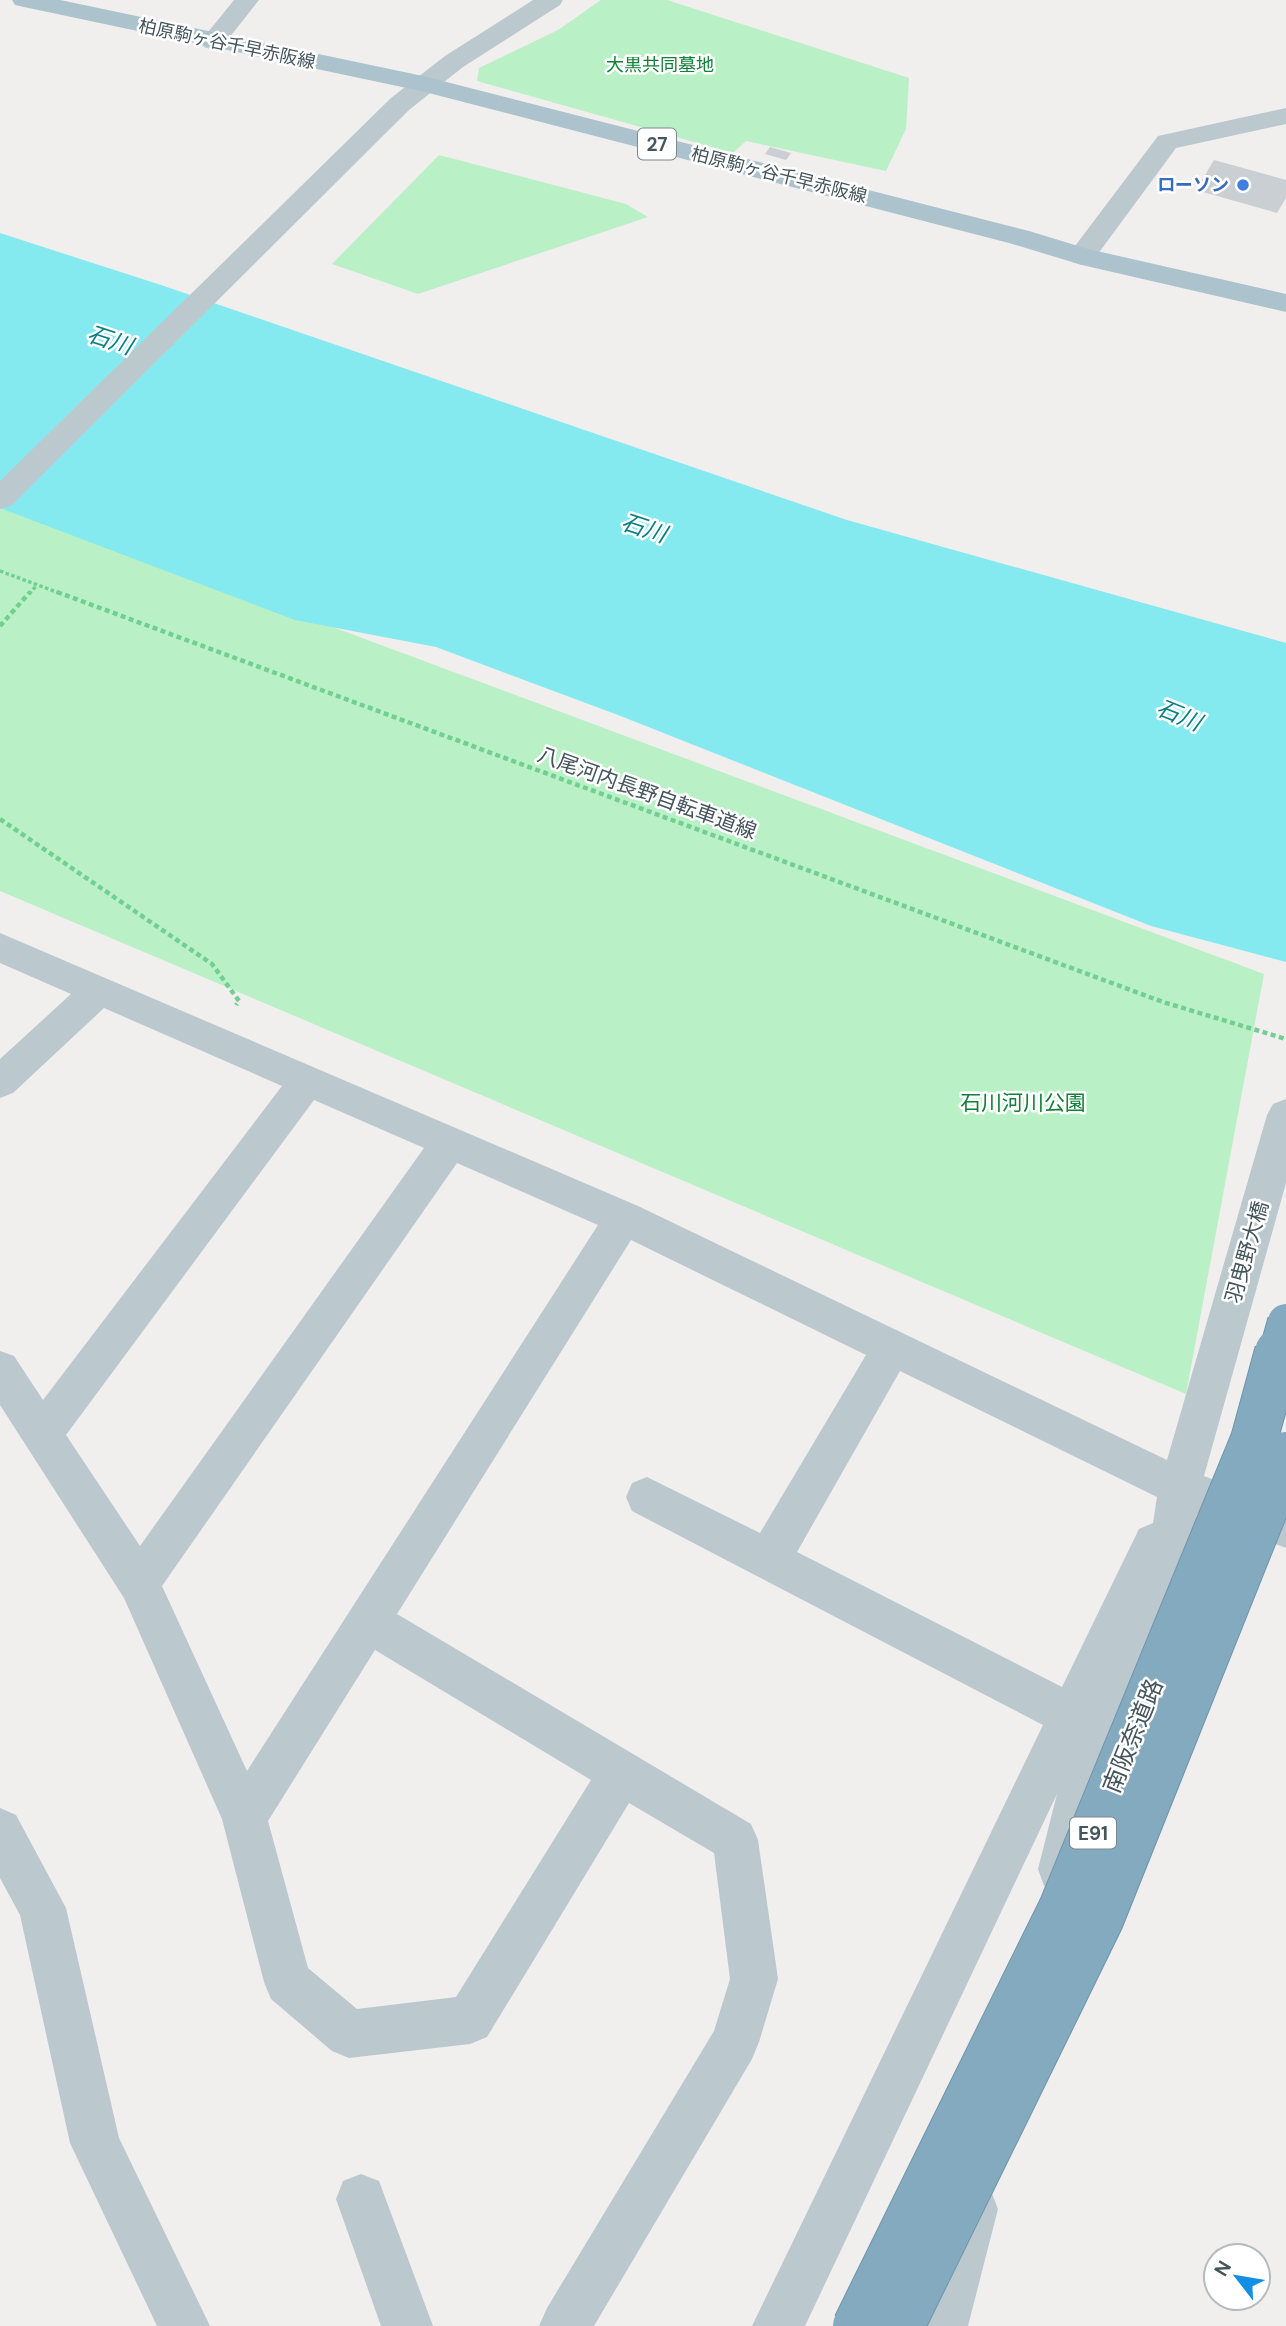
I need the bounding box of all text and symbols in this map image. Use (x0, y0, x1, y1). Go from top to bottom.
street label: 柏原駒ヶ谷千早赤阪線 (136, 14, 318, 74)
park label: 大黒共同墓地 (606, 53, 714, 77)
road number: 27 (638, 128, 676, 160)
street label: 柏原駒ヶ谷千早赤阪線 (689, 142, 869, 208)
place label: ローソン (1157, 173, 1229, 197)
marker: ローソン (1235, 177, 1251, 193)
water label: 石川 (83, 319, 139, 362)
water label: 石川 (617, 507, 673, 550)
water label: 石川 (1152, 692, 1209, 739)
street label: 八尾河内長野自転車道線 (534, 740, 760, 846)
park label: 石川河川公園 (960, 1089, 1086, 1117)
street label: 羽曳野大橋 (1219, 1198, 1275, 1306)
street label: 南阪奈道路 (1096, 1674, 1169, 1797)
road number: E91 (1070, 1817, 1116, 1848)
north arrow (1202, 2242, 1272, 2312)
text: N (1209, 2256, 1237, 2281)

